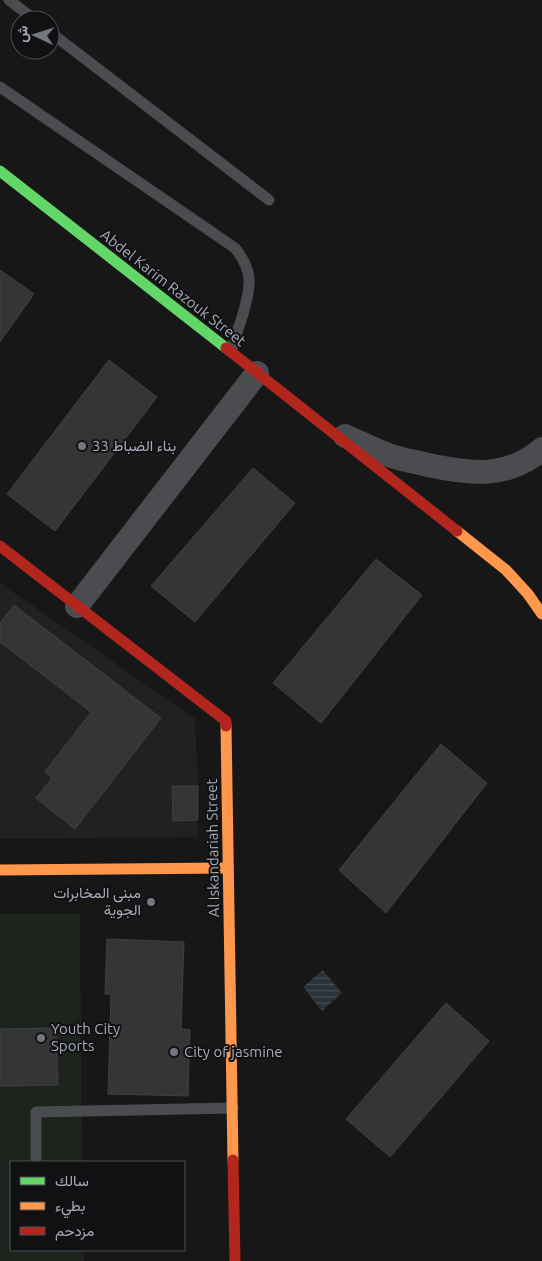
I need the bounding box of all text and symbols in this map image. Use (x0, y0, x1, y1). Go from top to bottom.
north arrow (10, 10, 60, 60)
text: ش (13, 25, 32, 43)
street label: Abdel Karim Razouk Street (97, 226, 249, 350)
place label: بناء الضباط 33 (92, 437, 176, 455)
marker: بناء الضباط 33 (76, 440, 88, 452)
street label: Al Iskandariah Street (203, 778, 222, 918)
place label: مبنى المخابرات الجوية (53, 884, 141, 919)
marker: مبنى المخابرات الجوية (145, 896, 157, 908)
place label: Youth City Sports (51, 1020, 120, 1054)
marker: Youth City Sports (35, 1032, 47, 1044)
place label: City of jasmine (184, 1043, 283, 1060)
marker: City of jasmine (168, 1046, 180, 1058)
legend (10, 1161, 185, 1251)
text: سالك (55, 1172, 89, 1189)
text: بطيء (55, 1197, 85, 1219)
text: مزدحم (55, 1222, 94, 1241)

